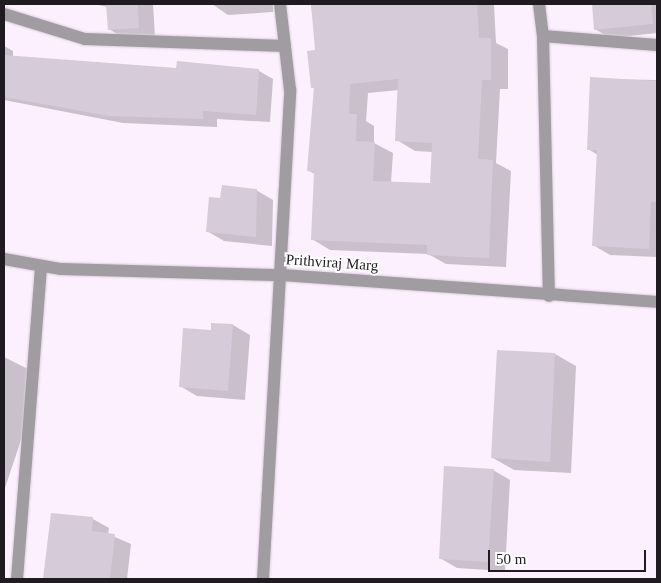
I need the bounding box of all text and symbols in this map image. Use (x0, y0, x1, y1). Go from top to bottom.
street label: Prithviraj Marg (285, 251, 379, 275)
scale bar (491, 540, 648, 572)
text: 50 m (496, 551, 526, 567)

